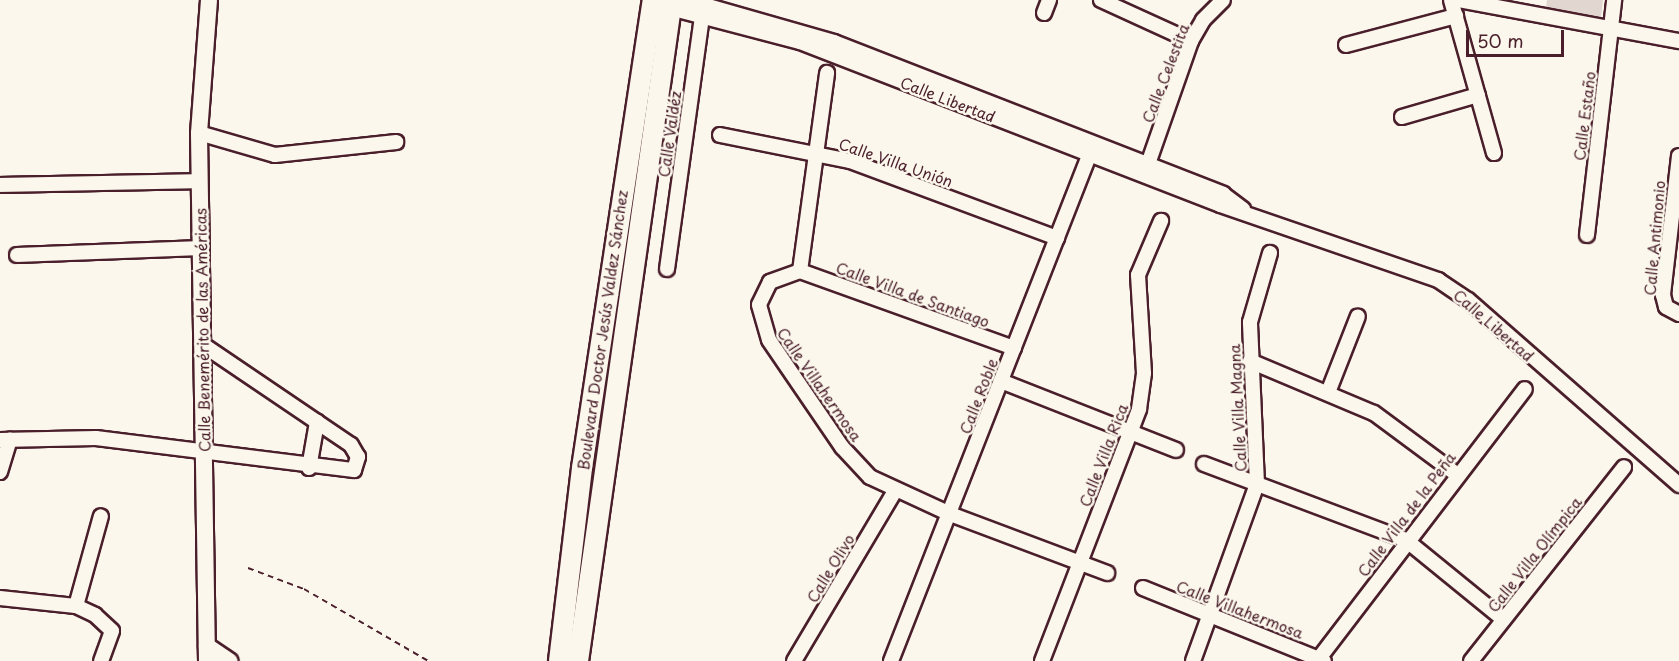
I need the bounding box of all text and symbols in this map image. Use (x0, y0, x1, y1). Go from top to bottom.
scale bar (1469, 18, 1566, 56)
street label: Calle Celestita (1138, 21, 1192, 125)
text: 50 m (1477, 27, 1524, 54)
street label: Calle Estaño (1570, 70, 1598, 162)
street label: Calle Libertad (897, 72, 999, 126)
street label: Calle Valdéz (654, 90, 684, 178)
street label: Calle Villa Unión (836, 134, 956, 190)
street label: Calle Antimonio (1640, 179, 1668, 297)
street label: Boulevard Doctor Jesús Valdez Sánchez (573, 188, 631, 472)
street label: Calle Benemérito de las Américas (191, 208, 213, 452)
street label: Calle Villa de Santiago (833, 257, 993, 331)
street label: Calle Libertad (1450, 285, 1538, 365)
street label: Calle Villahermosa (774, 323, 866, 445)
street label: Calle Villa Magna (1225, 343, 1249, 473)
street label: Calle Roble (955, 355, 1001, 437)
street label: Calle Villa Rica (1075, 401, 1131, 509)
street label: Calle Villa de la Peña (1353, 447, 1459, 581)
street label: Calle Villa Olímpica (1483, 492, 1585, 616)
street label: Calle Olivo (802, 530, 858, 606)
street label: Calle Villahermosa (1174, 576, 1306, 642)

